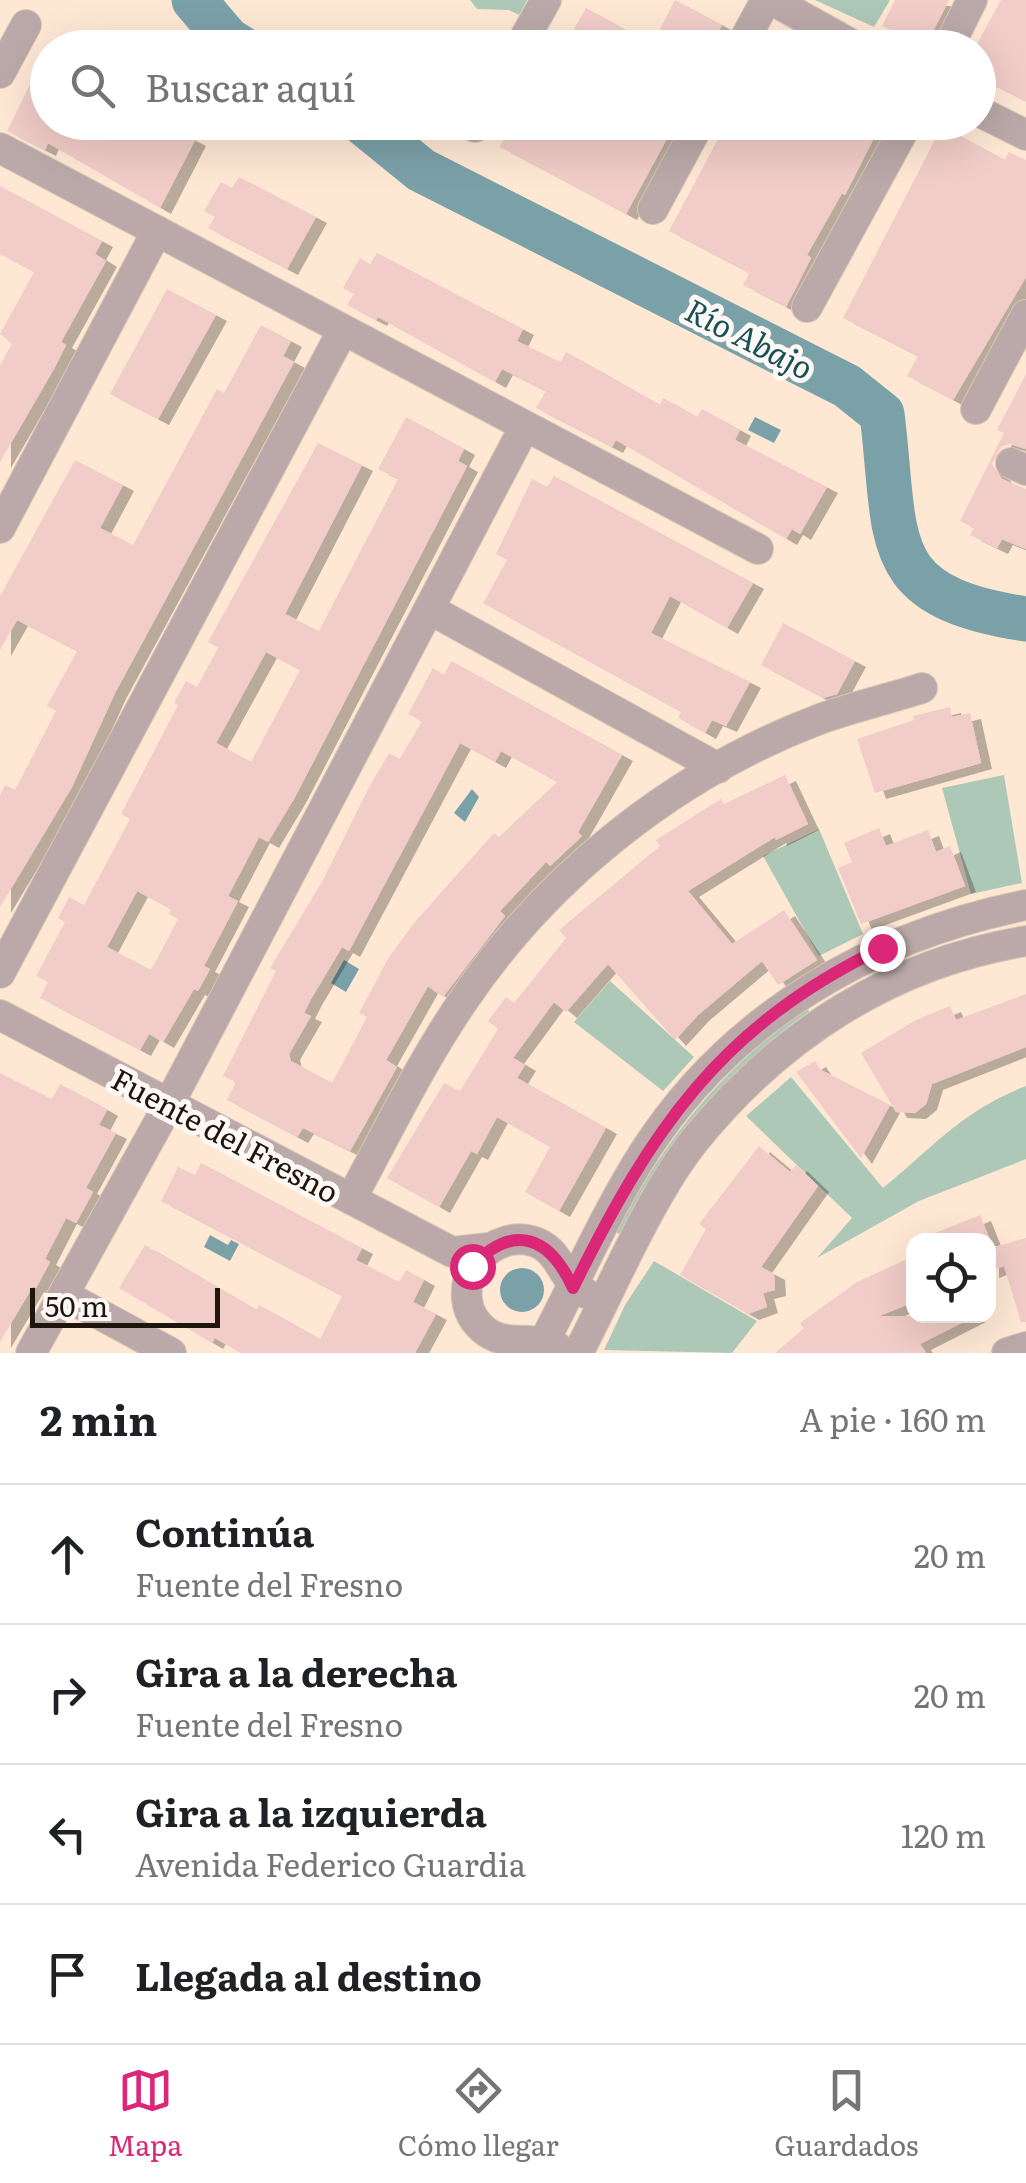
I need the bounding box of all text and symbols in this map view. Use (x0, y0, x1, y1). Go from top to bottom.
search box (30, 30, 996, 140)
text: Buscar aquí (145, 57, 355, 114)
icon: search (65, 58, 120, 113)
water label: Río Abajo (678, 284, 822, 390)
route end (860, 926, 906, 972)
street label: Fuente del Fresno (105, 1056, 347, 1212)
map controls (906, 1233, 996, 1323)
button: locate (906, 1233, 996, 1323)
route start (450, 1244, 496, 1290)
scale bar (30, 1283, 220, 1328)
text: 50 m (45, 1284, 108, 1326)
text: 2 min (40, 1387, 157, 1449)
text: A pie · 160 m (799, 1394, 986, 1442)
text: Continúa (135, 1502, 314, 1559)
icon: ahead (40, 1527, 95, 1582)
text: 20 m (914, 1530, 986, 1578)
text: Fuente del Fresno (135, 1559, 403, 1607)
text: Gira a la derecha (135, 1642, 457, 1699)
icon: right (40, 1667, 95, 1722)
text: 20 m (914, 1670, 986, 1718)
text: Fuente del Fresno (135, 1699, 403, 1747)
text: Gira a la izquierda (135, 1782, 487, 1839)
icon: left (40, 1807, 95, 1862)
text: 120 m (901, 1810, 986, 1858)
text: Avenida Federico Guardia (135, 1839, 526, 1887)
text: Llegada al destino (135, 1946, 482, 2003)
icon: arrive (40, 1947, 95, 2002)
tab: Mapa (108, 2063, 182, 2165)
tab: Cómo llegar (398, 2063, 559, 2165)
tab: Guardados (774, 2063, 918, 2165)

